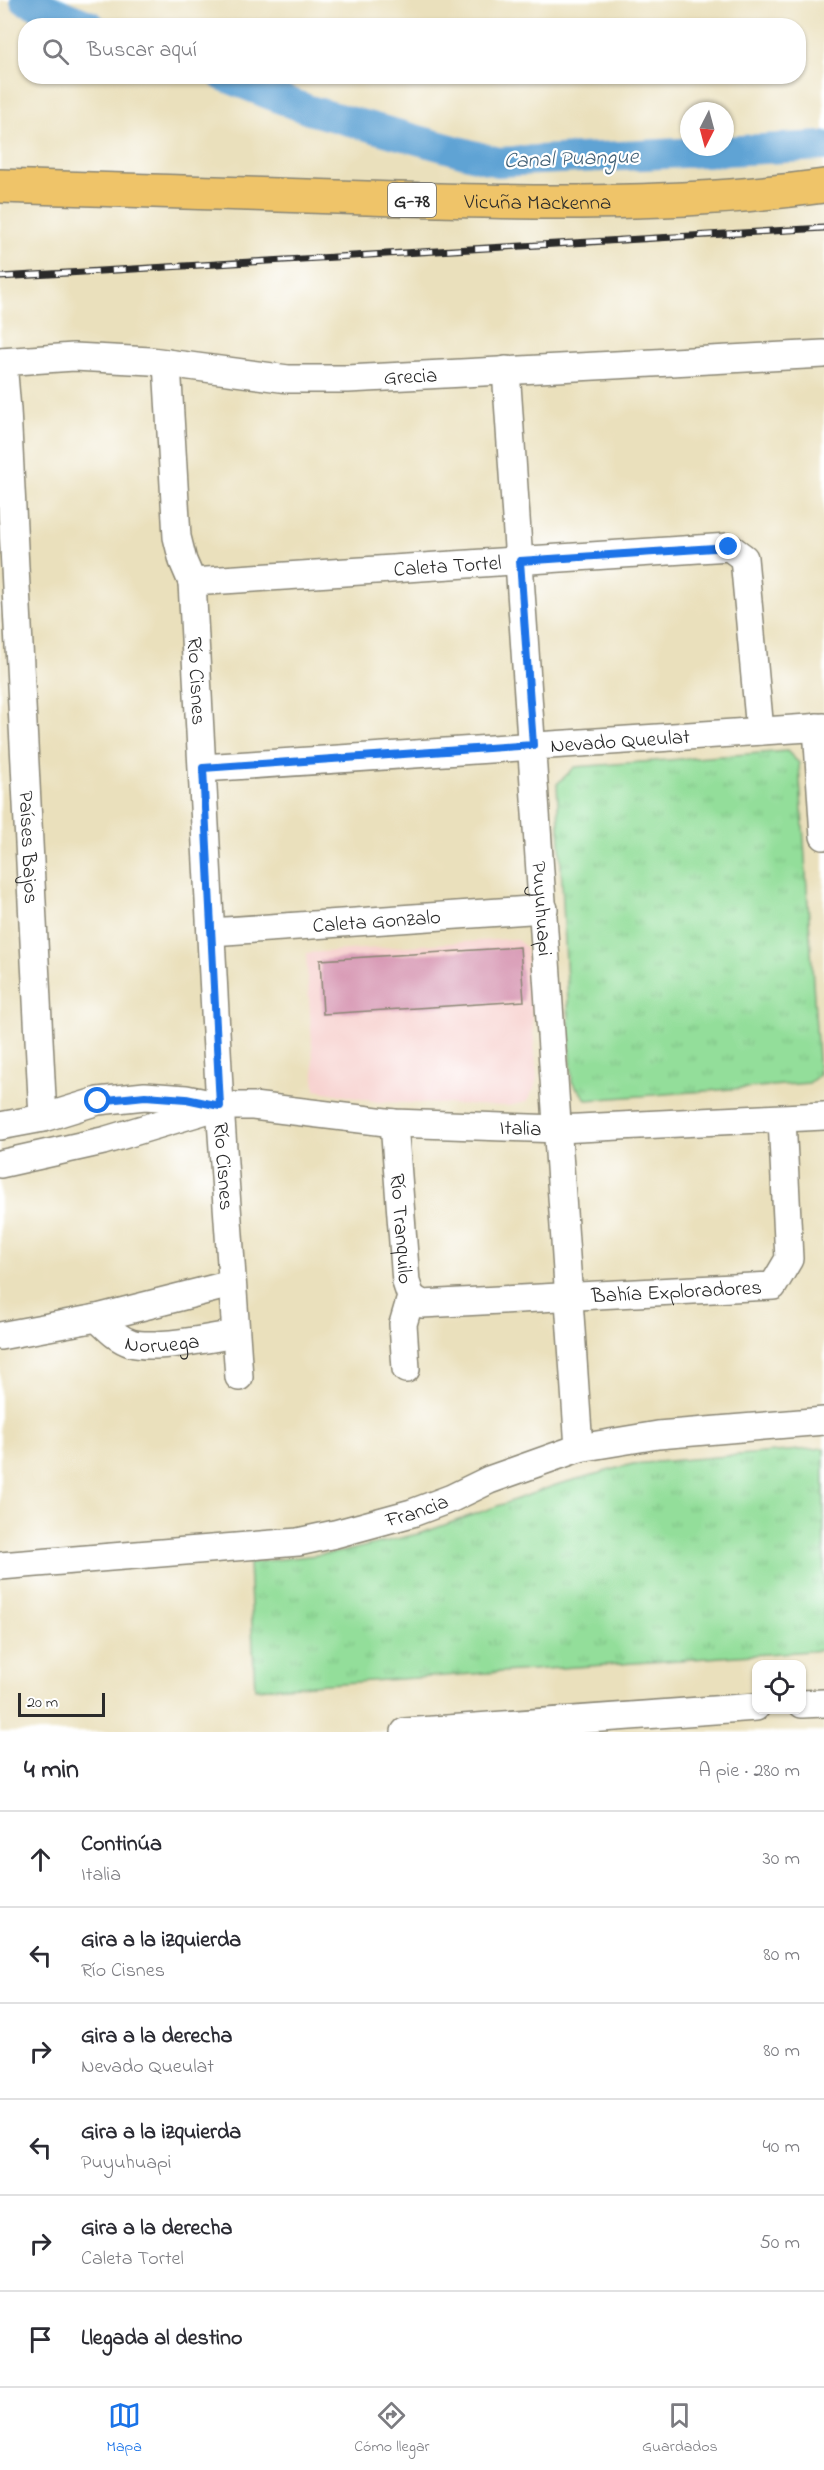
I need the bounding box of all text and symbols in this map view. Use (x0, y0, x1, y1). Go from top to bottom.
search box (18, 18, 806, 84)
icon: search (39, 35, 72, 68)
text: Buscar aquí (87, 35, 197, 67)
north arrow (680, 102, 734, 156)
water label: Canal Puangue (503, 142, 640, 178)
road number: G-78 (388, 183, 436, 217)
street label: Vicuña Mackenna (463, 188, 612, 219)
street label: Grecia (383, 361, 438, 394)
route end (715, 533, 741, 559)
street label: Caleta Tortel (393, 549, 503, 586)
street label: Río Cisnes (178, 636, 213, 726)
street label: Nevado Queulat (549, 723, 691, 762)
street label: Países Bajos (9, 790, 45, 905)
street label: Puyuhuapi (522, 860, 559, 957)
street label: Caleta Gonzalo (312, 903, 442, 942)
route start (84, 1087, 110, 1113)
street label: Italia (499, 1114, 542, 1145)
street label: Río Cisnes (204, 1121, 240, 1211)
street label: Río Tranquilo (381, 1172, 419, 1285)
street label: Bahía Exploradores (590, 1274, 763, 1312)
street label: Noruega (121, 1327, 201, 1362)
street label: Francia (382, 1488, 453, 1537)
map controls (752, 1660, 806, 1714)
button: locate (752, 1660, 806, 1714)
scale bar (18, 1690, 105, 1718)
text: 20 m (27, 1691, 58, 1715)
text: 4 min (24, 1752, 79, 1790)
text: A pie · 280 m (698, 1757, 800, 1786)
text: Continúa (81, 1829, 162, 1861)
icon: ahead (24, 1843, 57, 1876)
text: 30 m (763, 1845, 800, 1874)
text: Italia (81, 1861, 121, 1890)
text: Gira a la izquierda (81, 1925, 241, 1957)
icon: left (24, 1939, 57, 1972)
text: 80 m (763, 1941, 800, 1970)
text: Río Cisnes (81, 1957, 165, 1986)
text: Gira a la derecha (81, 2021, 232, 2053)
icon: right (24, 2035, 57, 2068)
text: 80 m (763, 2037, 800, 2066)
text: Nevado Queulat (81, 2053, 214, 2082)
text: Gira a la izquierda (81, 2117, 241, 2149)
icon: left (24, 2131, 57, 2164)
text: 40 m (763, 2133, 800, 2162)
text: Puyuhuapi (81, 2149, 171, 2178)
text: Gira a la derecha (81, 2213, 232, 2245)
icon: right (24, 2227, 57, 2260)
text: 50 m (759, 2229, 800, 2258)
text: Caleta Tortel (81, 2245, 184, 2274)
icon: arrive (24, 2323, 57, 2356)
text: Llegada al destino (81, 2323, 242, 2355)
tab: Mapa (106, 2399, 142, 2459)
tab: Cómo llegar (354, 2399, 430, 2459)
tab: Guardados (642, 2399, 718, 2459)

